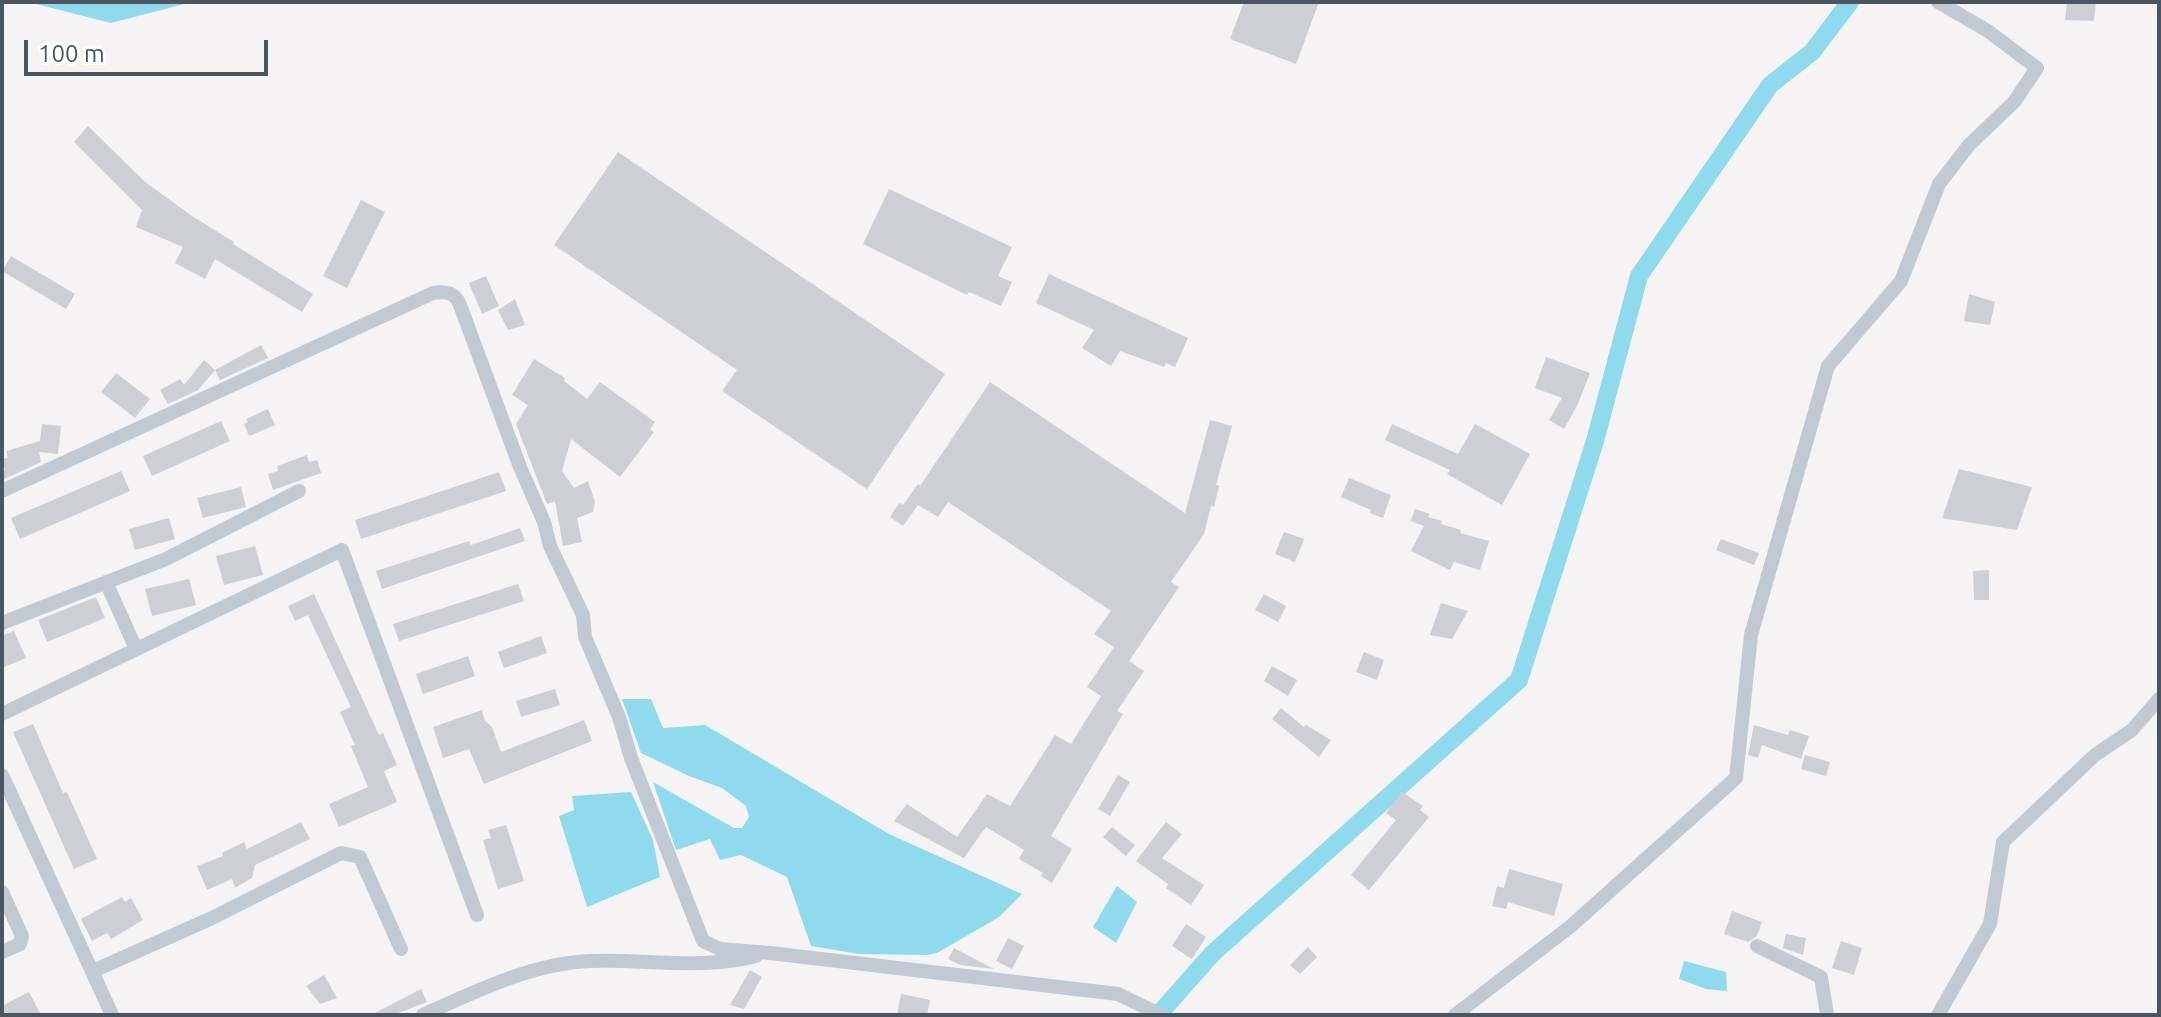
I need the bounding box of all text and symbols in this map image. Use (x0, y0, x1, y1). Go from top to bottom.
scale bar (28, 24, 272, 74)
text: 100 m (38, 40, 105, 67)

